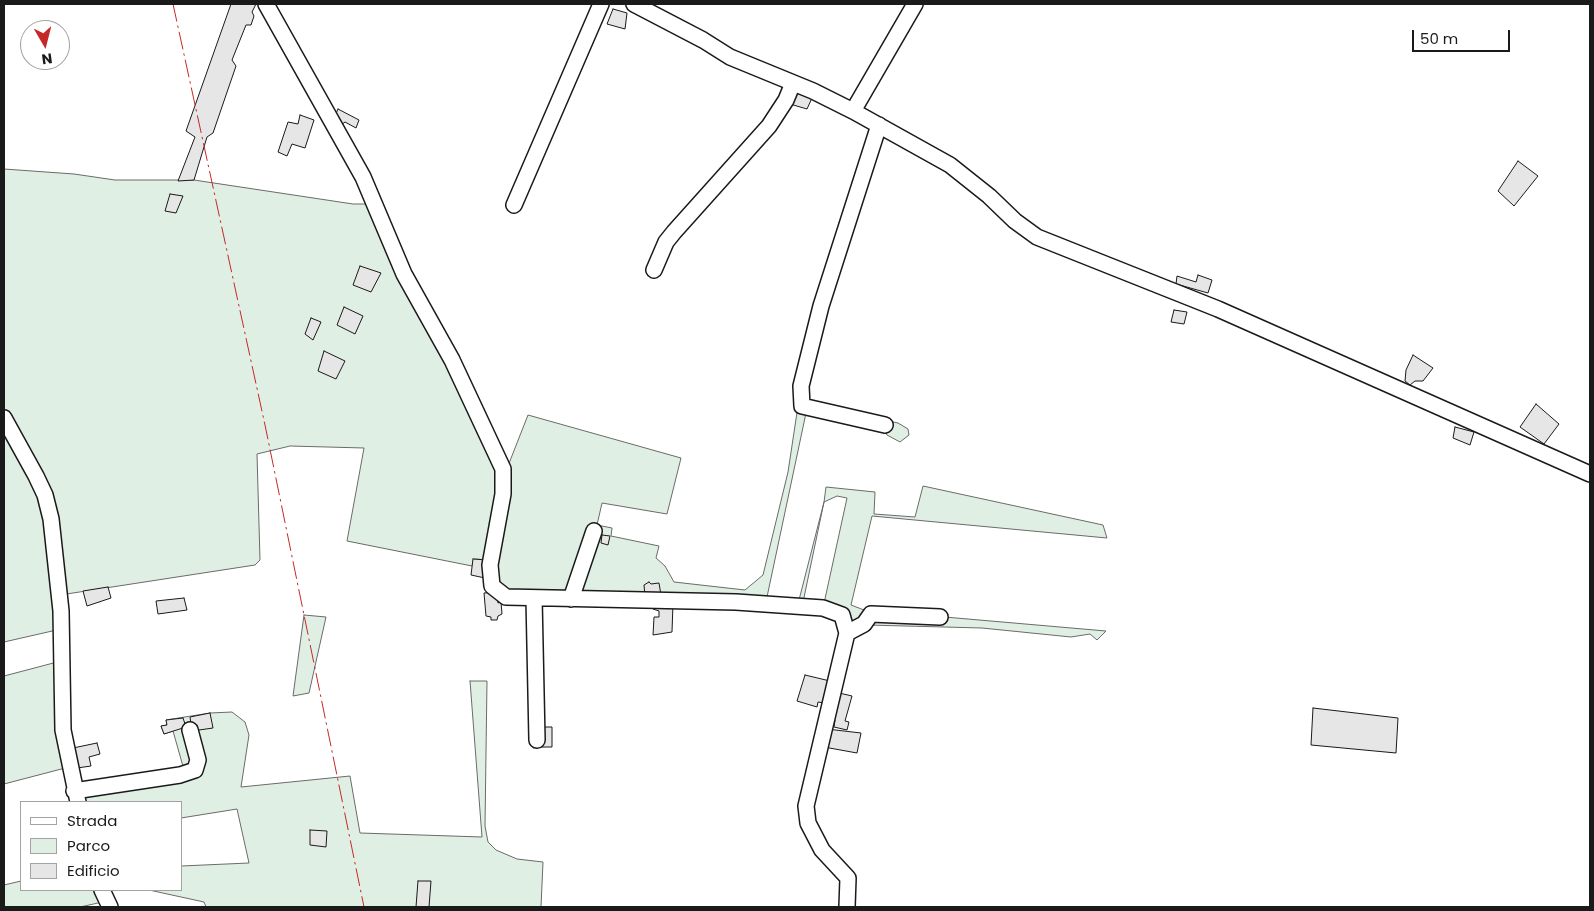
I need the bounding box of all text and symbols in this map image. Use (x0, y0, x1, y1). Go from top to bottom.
north arrow (20, 20, 70, 70)
scale bar (1414, 20, 1512, 52)
text: 50 m (1420, 28, 1458, 49)
text: N (40, 48, 54, 69)
legend (20, 801, 182, 891)
text: Strada (67, 810, 117, 831)
text: Parco (67, 835, 110, 856)
text: Edificio (67, 860, 120, 881)

